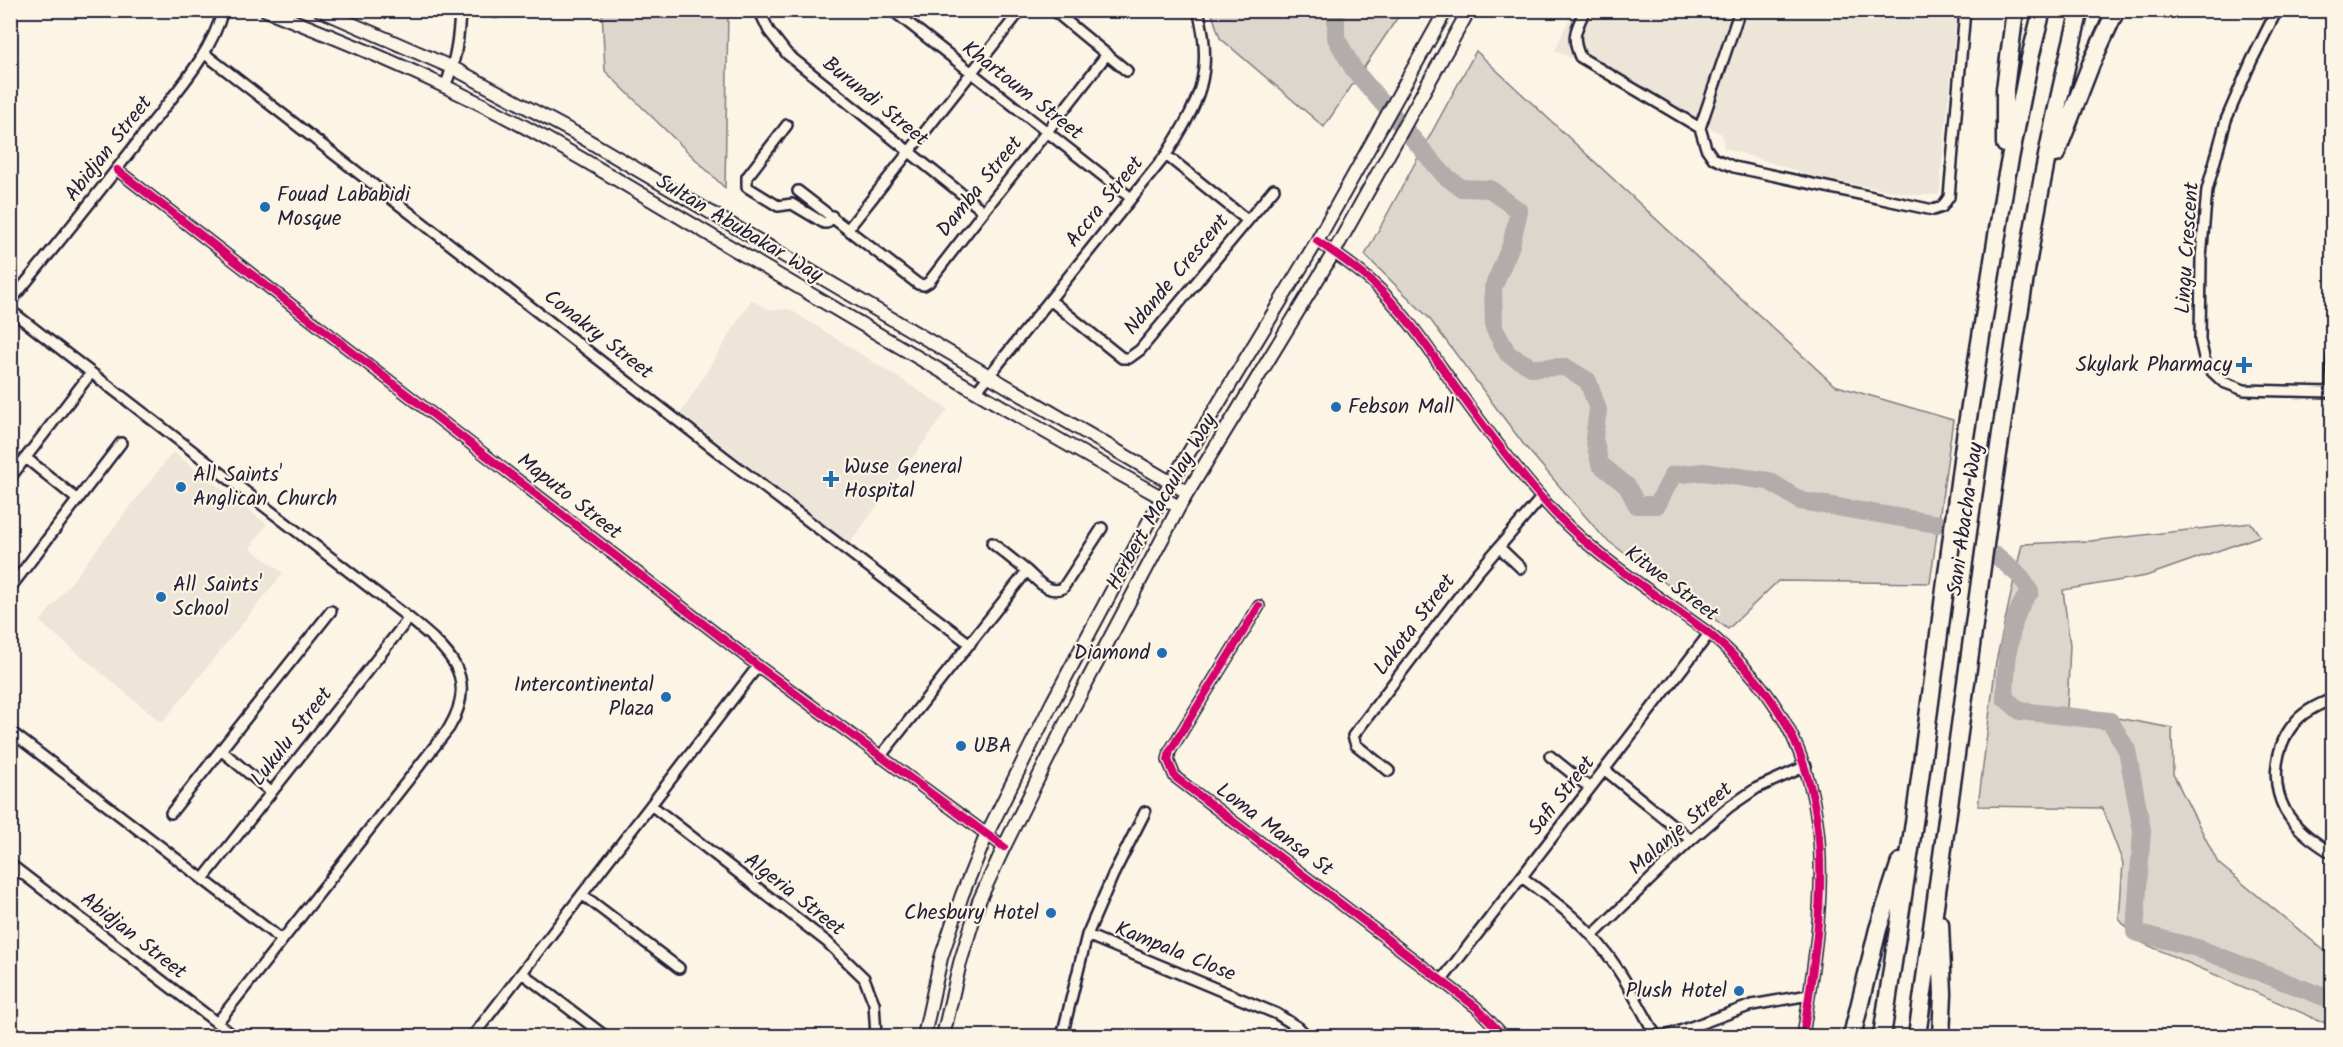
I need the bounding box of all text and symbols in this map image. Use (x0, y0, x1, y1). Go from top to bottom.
street label: Khartoum Street (954, 33, 1091, 150)
street label: Burundi Street (815, 49, 936, 156)
street label: Abidjan Street (57, 88, 162, 209)
street label: Damba Street (929, 128, 1032, 245)
street label: Accra Street (1058, 148, 1153, 255)
street label: Sultan Abubakar Way (649, 166, 829, 292)
place label: Fouad Lababidi Mosque (277, 179, 411, 236)
street label: Lingu Crescent (2167, 180, 2209, 315)
marker: Fouad Lababidi Mosque (258, 200, 272, 214)
street label: Ndande Crescent (1116, 206, 1238, 343)
street label: Conakry Street (536, 282, 661, 389)
place label: Skylark Pharmacy (2076, 349, 2232, 382)
marker: Skylark Pharmacy (2237, 358, 2251, 372)
place label: Febson Mall (1348, 391, 1454, 424)
marker: Febson Mall (1329, 400, 1343, 414)
street label: Herbert Macaulay Way (1098, 407, 1226, 597)
street label: Sani Abacha Way (1939, 440, 1993, 598)
street label: Maputo Street (509, 445, 629, 549)
place label: Wuse General Hospital (844, 451, 962, 508)
place label: All Saints' Anglican Church (193, 459, 337, 516)
marker: Wuse General Hospital (822, 470, 840, 488)
marker: All Saints' Anglican Church (174, 480, 188, 494)
street label: Kitwe Street (1617, 537, 1726, 631)
street label: Lakota Street (1366, 566, 1465, 683)
place label: All Saints' School (173, 569, 263, 626)
marker: All Saints' School (154, 590, 168, 604)
place label: Diamond (1074, 637, 1151, 670)
marker: Diamond (1155, 646, 1169, 660)
place label: Intercontinental Plaza (514, 669, 654, 726)
street label: Lukulu Street (243, 679, 342, 794)
marker: Intercontinental Plaza (659, 690, 673, 704)
place label: UBA (973, 730, 1012, 763)
marker: UBA (954, 739, 968, 753)
street label: Safi Street (1520, 748, 1604, 843)
street label: Malanje Street (1621, 774, 1741, 884)
street label: Loma Mansa St (1208, 775, 1341, 886)
street label: Algeria Street (736, 845, 852, 946)
street label: Abidjan Street (73, 884, 194, 989)
place label: Chesbury Hotel (904, 897, 1039, 930)
marker: Chesbury Hotel (1044, 906, 1058, 920)
street label: Kampala Close (1110, 913, 1241, 991)
place label: Plush Hotel (1625, 975, 1727, 1008)
marker: Plush Hotel (1732, 984, 1746, 998)

